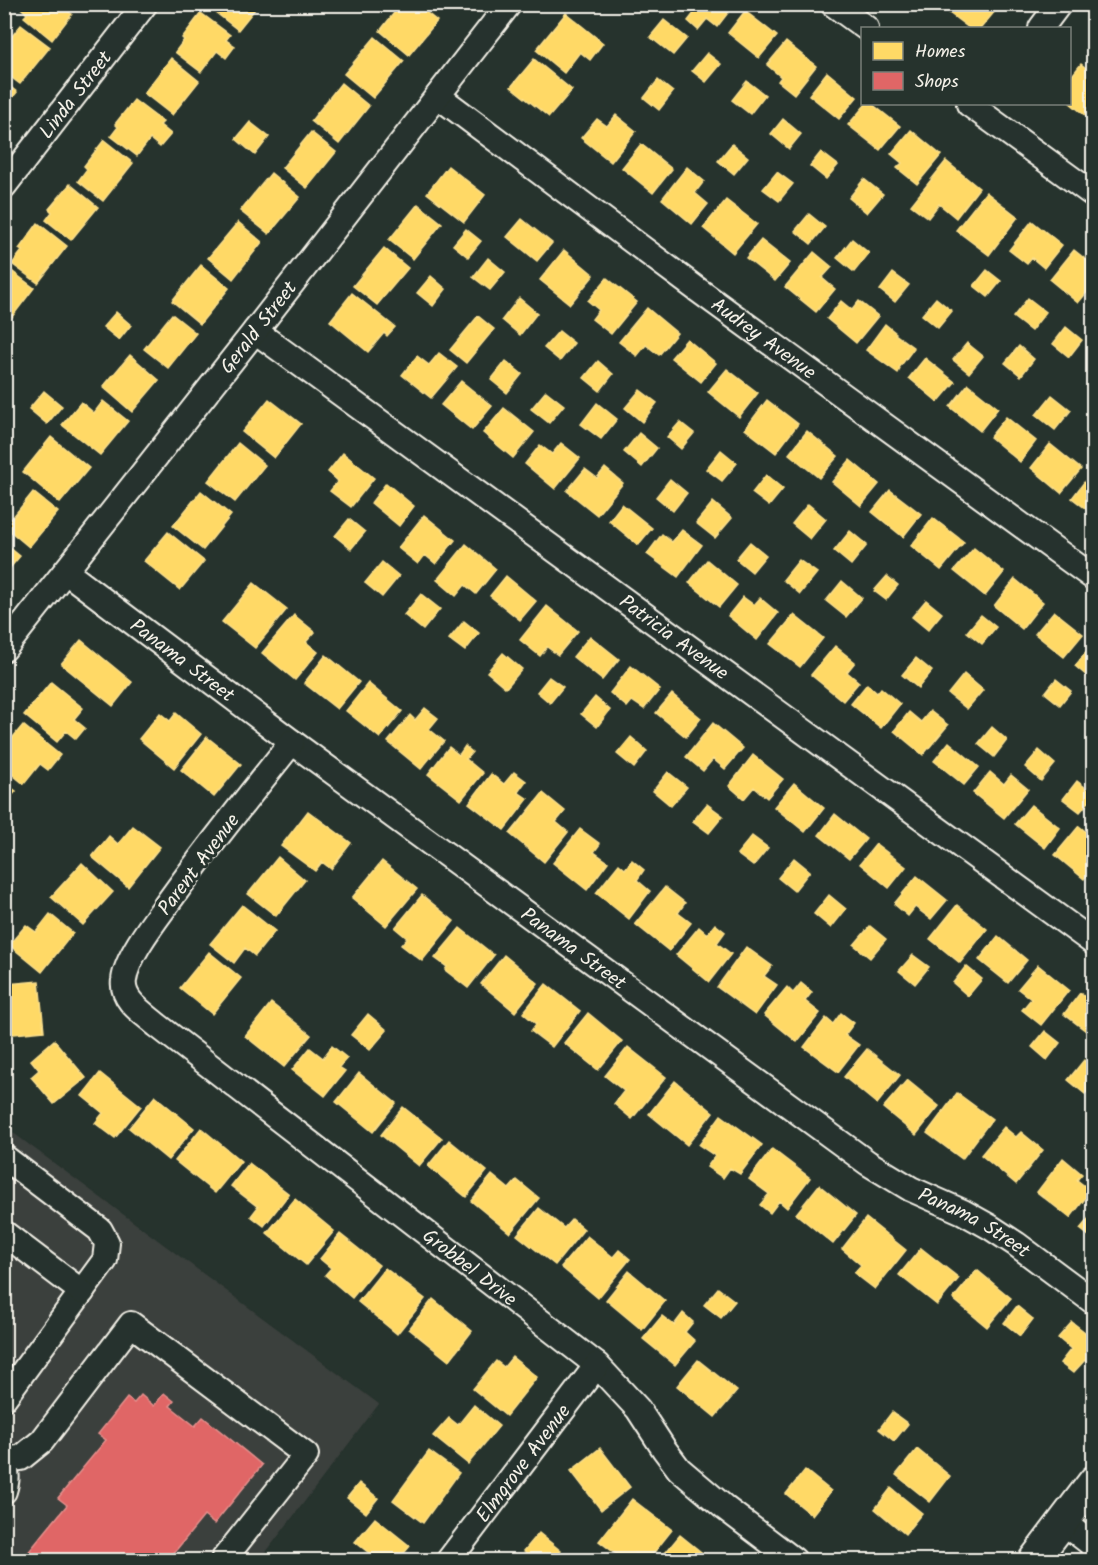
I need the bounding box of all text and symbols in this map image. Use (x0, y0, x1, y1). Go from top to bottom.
legend (861, 27, 1071, 105)
text: Homes (915, 38, 966, 67)
street label: Linda Street (32, 44, 121, 147)
text: Shops (915, 68, 959, 97)
street label: Gerald Street (213, 275, 306, 382)
street label: Audrey Avenue (703, 290, 822, 389)
street label: Patricia Avenue (611, 587, 735, 690)
street label: Panama Street (122, 611, 241, 712)
street label: Parent Avenue (150, 807, 249, 923)
street label: Panama Street (513, 900, 633, 999)
street label: Panama Street (912, 1180, 1037, 1267)
street label: Grobbel Drive (415, 1222, 523, 1316)
street label: Elmgrove Avenue (469, 1398, 580, 1530)

